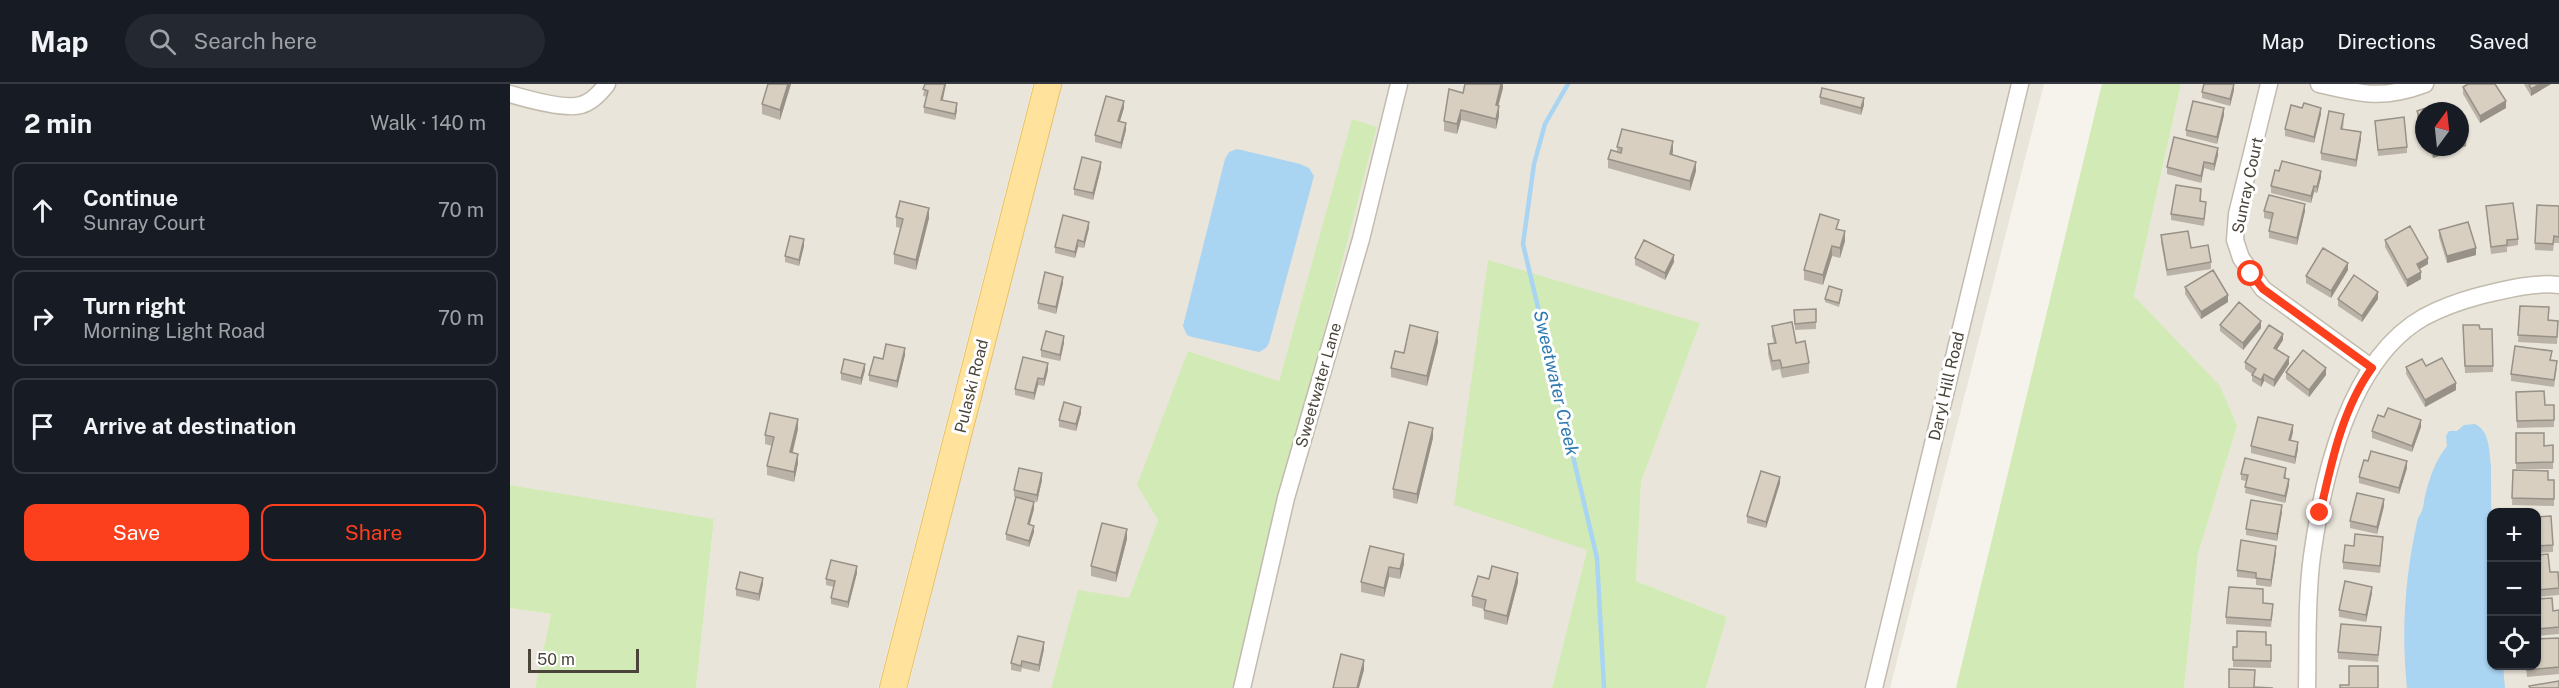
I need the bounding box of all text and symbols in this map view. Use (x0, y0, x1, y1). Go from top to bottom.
search box (125, 14, 545, 68)
text: Map (30, 25, 89, 58)
icon: search (146, 25, 179, 58)
text: Search here (194, 28, 317, 54)
text: Map (2262, 29, 2304, 54)
text: Directions (2337, 29, 2436, 54)
text: Saved (2469, 29, 2529, 54)
north arrow (2415, 102, 2469, 156)
text: 2 min (24, 108, 92, 139)
text: Walk · 140 m (370, 111, 486, 135)
street label: Sunray Court (2228, 135, 2267, 235)
text: Continue (83, 185, 178, 211)
icon: ahead (26, 194, 59, 227)
text: 70 m (438, 198, 484, 222)
text: Sunray Court (83, 211, 205, 235)
route start (2237, 260, 2263, 286)
text: Turn right (83, 293, 186, 319)
icon: right (26, 302, 59, 335)
text: 70 m (438, 306, 484, 330)
water label: Sweetwater Creek (1530, 308, 1584, 458)
text: Morning Light Road (83, 319, 265, 343)
street label: Sweetwater Lane (1292, 320, 1345, 450)
street label: Daryl Hill Road (1925, 330, 1968, 442)
street label: Pulaski Road (951, 337, 992, 435)
icon: arrive (26, 410, 59, 443)
text: Arrive at destination (83, 413, 296, 439)
route end (2306, 499, 2332, 525)
button: Save (24, 504, 249, 561)
button: Share (261, 504, 486, 561)
map controls (2487, 508, 2541, 670)
button: + (2487, 508, 2541, 562)
button: − (2487, 562, 2541, 616)
button: locate (2487, 616, 2541, 670)
scale bar (528, 646, 639, 674)
text: 50 m (537, 650, 575, 669)

